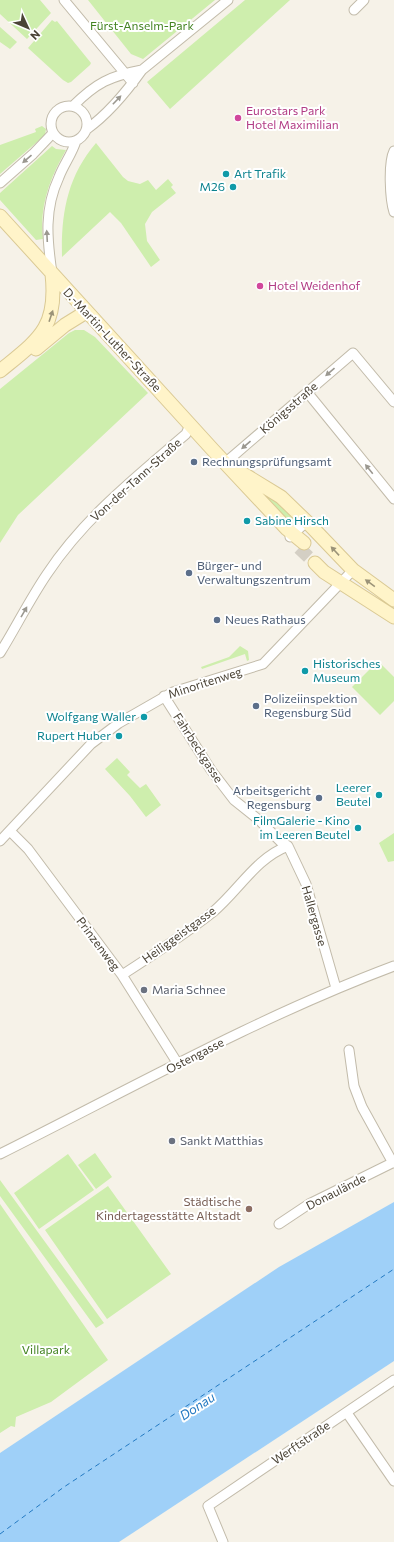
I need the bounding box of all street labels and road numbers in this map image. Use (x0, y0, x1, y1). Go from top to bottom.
street label: D.-Martin-Luther-Straße (61, 285, 164, 394)
street label: Königsstraße (257, 378, 320, 436)
street label: Von-der-Tann-Straße (87, 435, 184, 524)
street label: Minoritenweg (166, 663, 244, 701)
street label: Fahrbeckgasse (171, 710, 227, 785)
street label: Hallergasse (300, 884, 330, 948)
street label: Heiliggeistgasse (139, 903, 218, 965)
street label: Prinzenweg (74, 914, 124, 973)
street label: Ostengasse (163, 1035, 226, 1076)
street label: Donaulände (303, 1170, 368, 1212)
street label: Werftstraße (269, 1418, 332, 1467)

